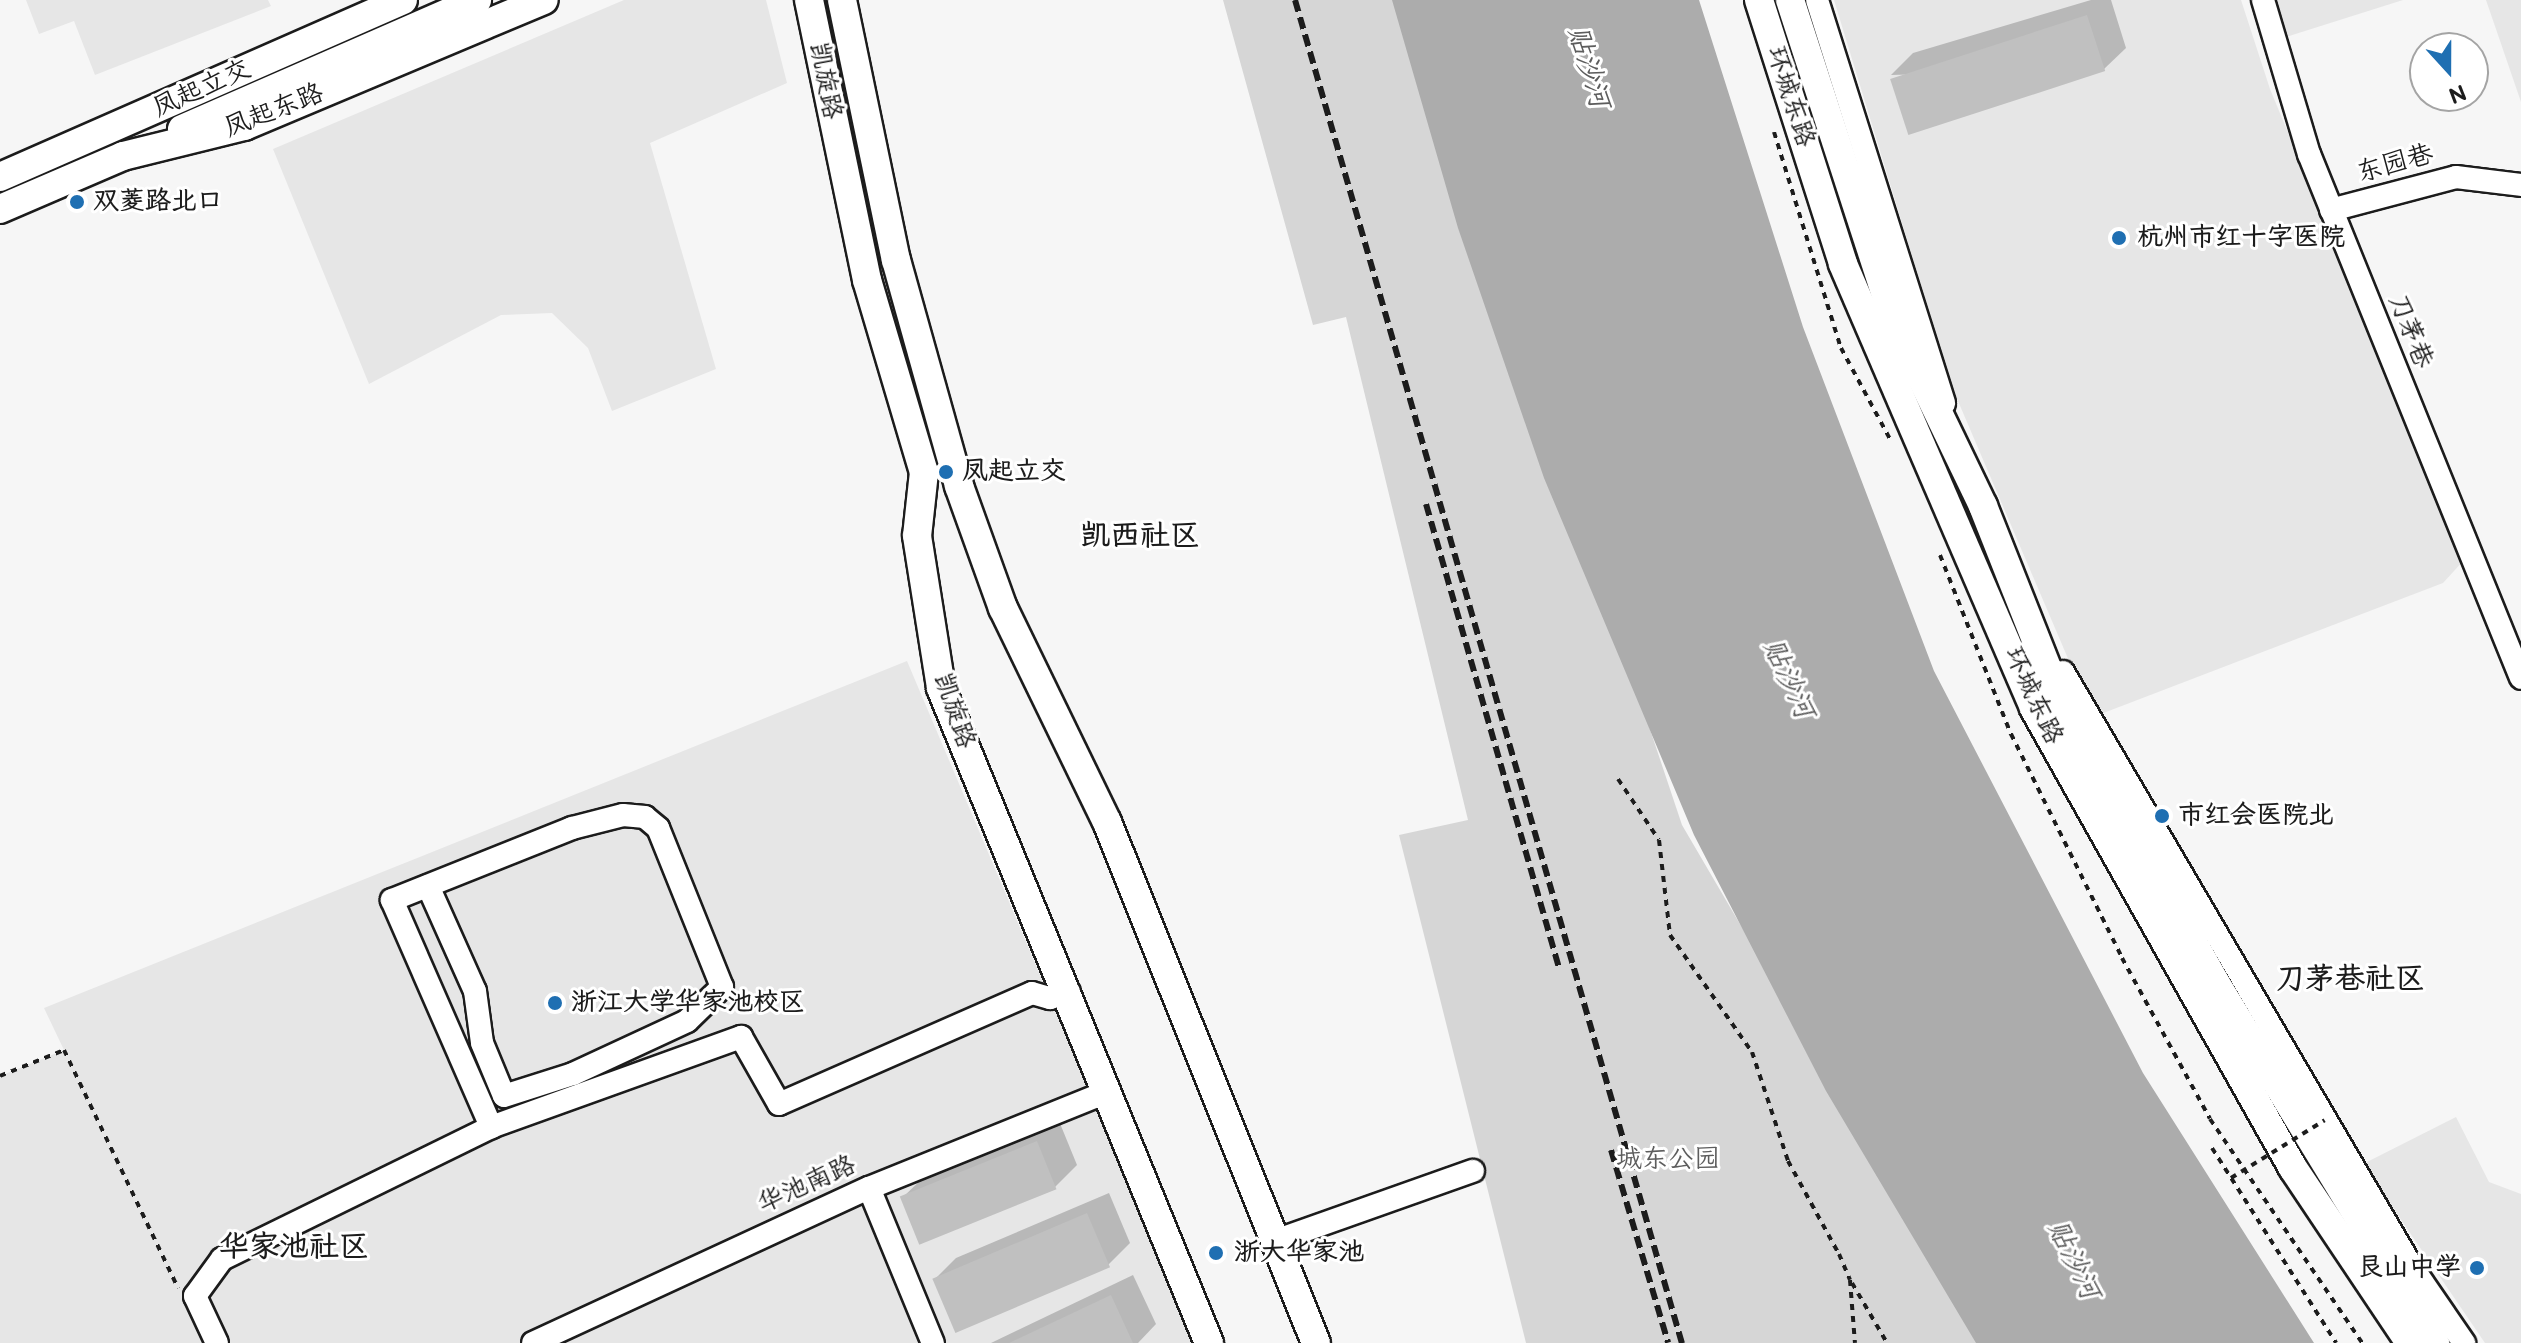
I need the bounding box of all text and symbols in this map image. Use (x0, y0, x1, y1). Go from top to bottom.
water label: 贴沙河 (1560, 22, 1616, 112)
north arrow (2409, 32, 2489, 112)
street label: 凯旋路 (802, 40, 848, 122)
street label: 环城东路 (1759, 43, 1821, 151)
street label: 凤起立交 (148, 54, 256, 124)
text: N (2445, 77, 2470, 109)
street label: 凤起东路 (220, 78, 328, 144)
street label: 东园巷 (2353, 139, 2437, 189)
place label: 双菱路北口 (93, 186, 223, 218)
marker: 双菱路北口 (68, 193, 86, 211)
place label: 杭州市红十字医院 (2137, 222, 2345, 254)
marker: 杭州市红十字医院 (2108, 227, 2130, 249)
street label: 刀茅巷 (2381, 289, 2439, 373)
place label: 凤起立交 (962, 456, 1066, 488)
marker: 凤起立交 (937, 463, 955, 481)
district label: 凯西社区 (1080, 518, 1200, 554)
water label: 贴沙河 (1755, 634, 1821, 724)
street label: 环城东路 (1997, 642, 2069, 750)
street label: 凯旋路 (927, 669, 981, 753)
place label: 市红会医院北 (2178, 800, 2334, 832)
marker: 市红会医院北 (2153, 807, 2171, 825)
district label: 刀茅巷社区 (2275, 961, 2425, 997)
place label: 浙江大学华家池校区 (571, 987, 805, 1019)
marker: 浙江大学华家池校区 (546, 994, 564, 1012)
park label: 城东公园 (1616, 1144, 1720, 1176)
street label: 华池南路 (753, 1150, 861, 1220)
water label: 贴沙河 (2039, 1215, 2107, 1305)
district label: 华家池社区 (219, 1229, 369, 1265)
place label: 浙大华家池 (1234, 1237, 1364, 1269)
marker: 浙大华家池 (1205, 1242, 1227, 1264)
place label: 艮山中学 (2357, 1252, 2461, 1284)
marker: 艮山中学 (2468, 1259, 2486, 1277)

